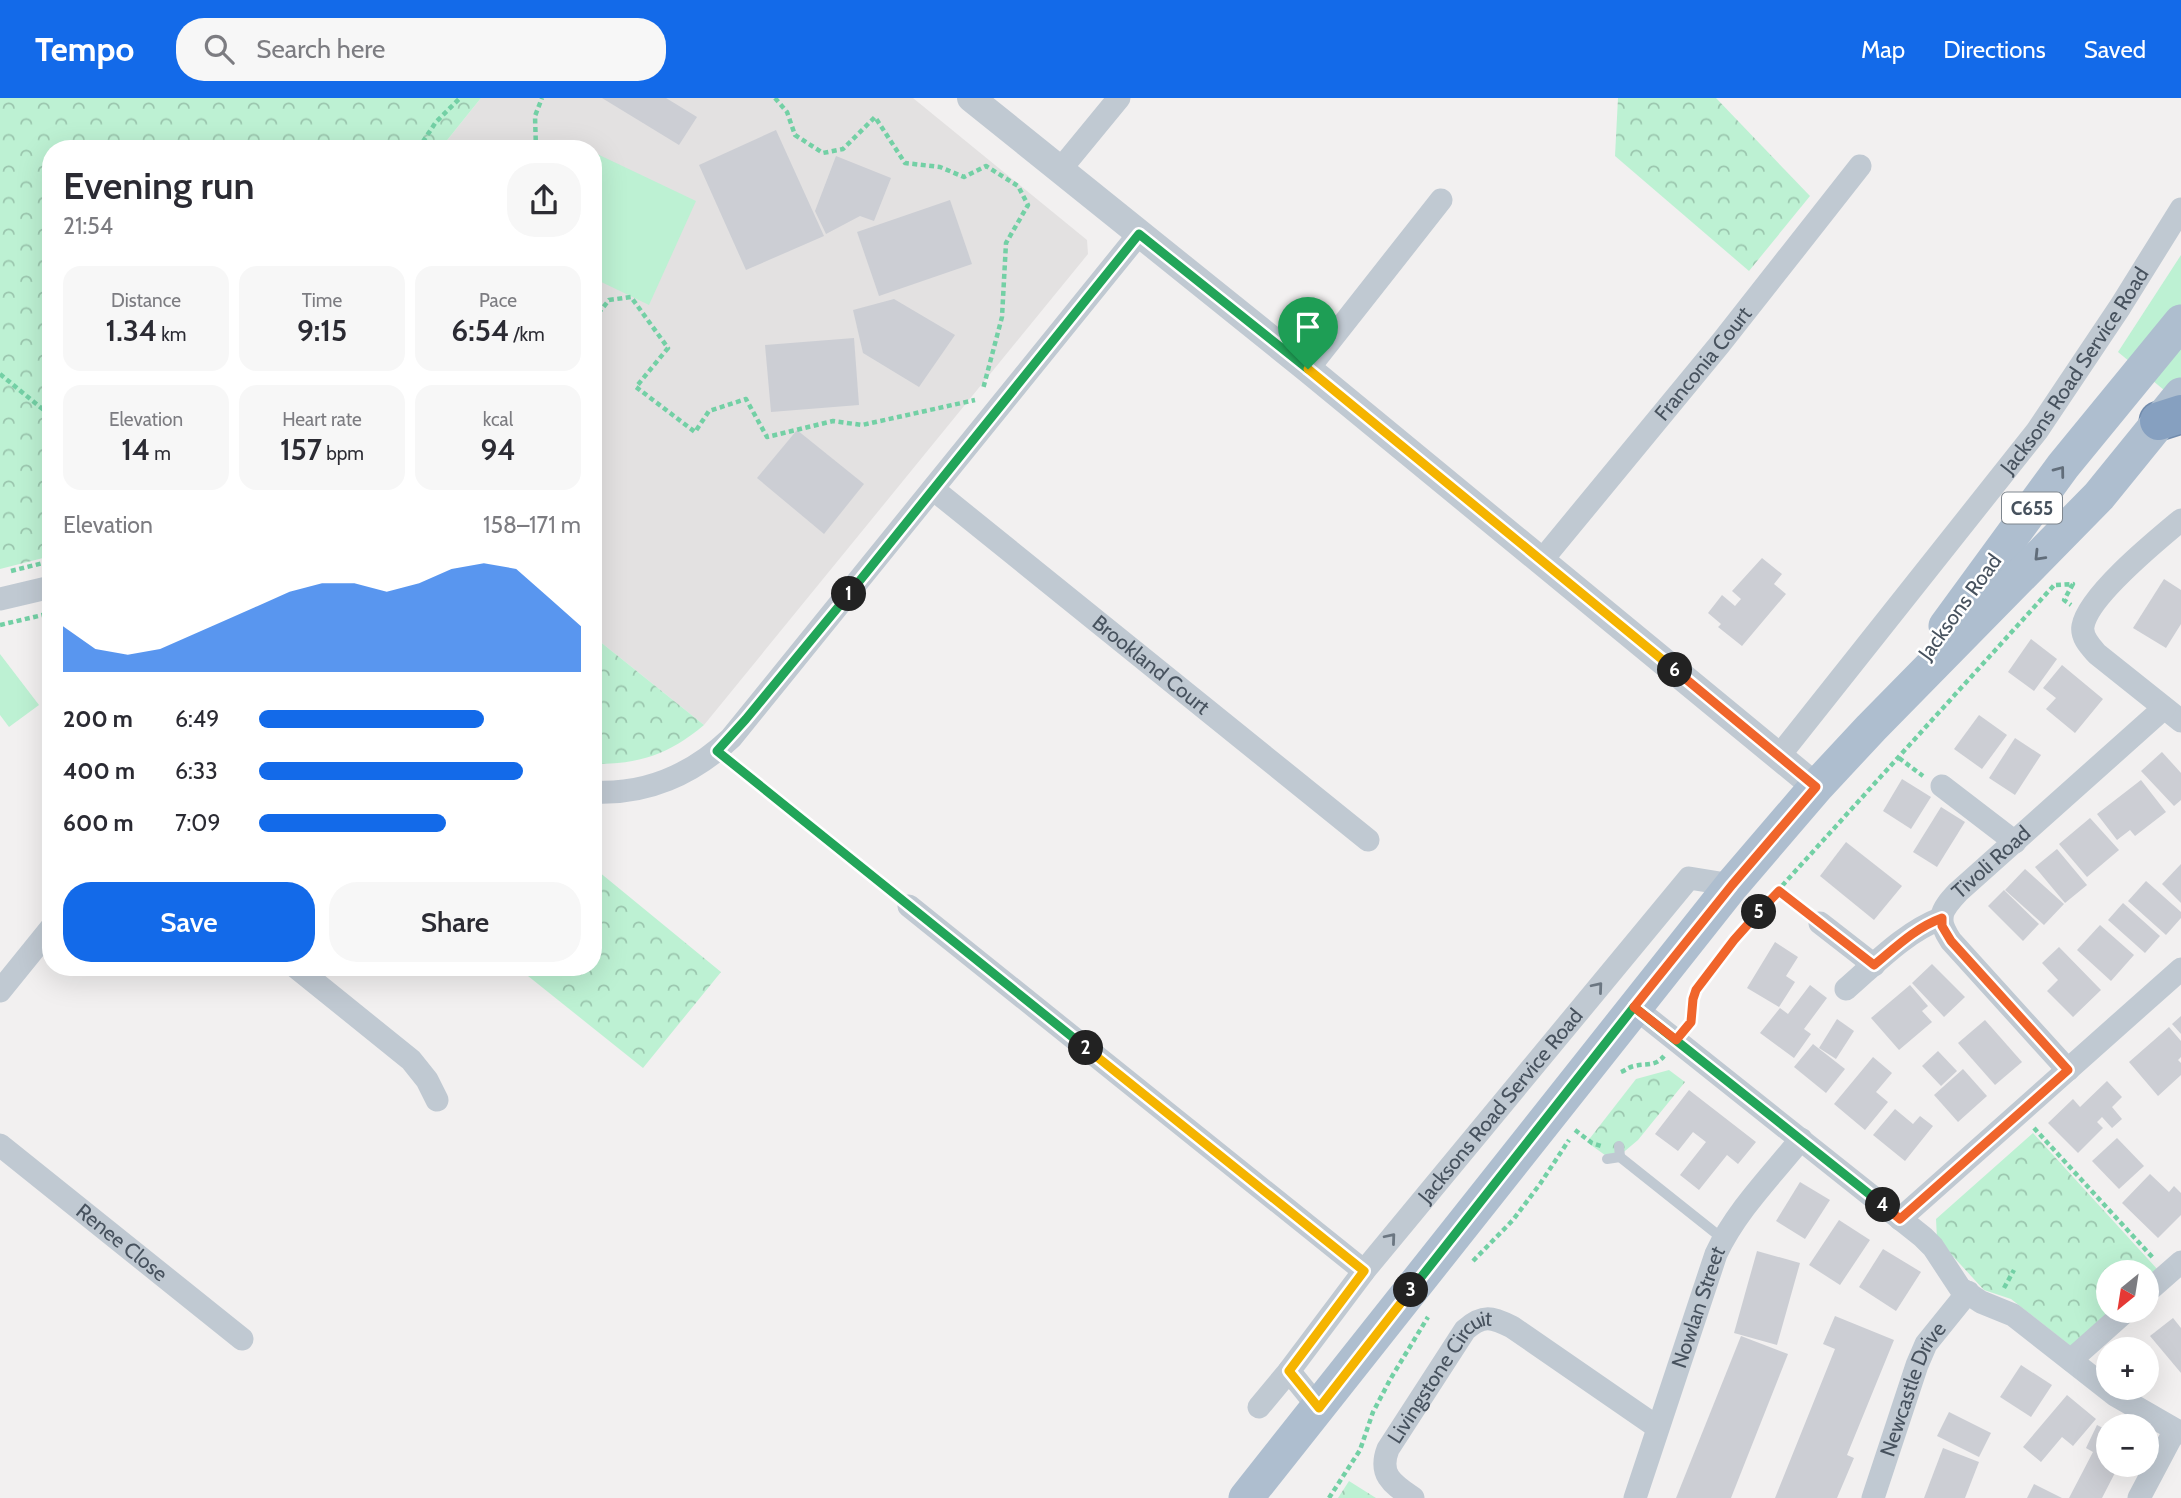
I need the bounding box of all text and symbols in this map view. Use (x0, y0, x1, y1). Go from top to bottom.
search box (176, 18, 666, 81)
text: Tempo (35, 29, 134, 69)
icon: search (200, 30, 238, 68)
text: Search here (256, 33, 385, 65)
text: Map (1861, 35, 1905, 64)
text: Directions (1943, 35, 2046, 64)
text: Saved (2084, 35, 2146, 64)
text: Evening run (63, 162, 255, 209)
button: share (507, 163, 581, 237)
text: 21:54 (63, 212, 113, 240)
street label: Jacksons Road Service Road (1994, 263, 2154, 480)
text: Distance (111, 289, 181, 312)
text: Time (302, 289, 342, 312)
text: Pace (479, 289, 517, 312)
pin (1278, 297, 1338, 369)
street label: Franconia Court (1649, 302, 1756, 425)
icon: arrive (1289, 308, 1327, 346)
text: 1.34 (106, 312, 157, 349)
text: 9:15 (297, 312, 347, 349)
text: 6:54 (451, 312, 509, 349)
text: km (157, 323, 186, 346)
text: /km (509, 323, 545, 346)
text: Elevation (109, 408, 183, 431)
text: Heart rate (282, 408, 362, 431)
text: kcal (483, 408, 513, 431)
text: 14 (121, 431, 150, 468)
text: 157 (280, 431, 322, 468)
text: 94 (480, 431, 516, 468)
text: m (150, 442, 171, 465)
text: bpm (322, 442, 364, 465)
one-way arrow (2052, 466, 2064, 479)
road number: C655 (2002, 492, 2062, 524)
text: Elevation (63, 511, 153, 539)
text: 158–171 m (483, 511, 581, 539)
one-way arrow (2035, 548, 2048, 561)
street label: Jacksons Road (1912, 549, 2006, 665)
pin: 1 (832, 576, 866, 612)
text: 1 (845, 582, 852, 605)
street label: Brookland Court (1088, 610, 1215, 719)
pin: 6 (1658, 652, 1692, 688)
text: 6 (1669, 658, 1680, 681)
text: 200 m (63, 705, 133, 733)
text: 6:49 (175, 705, 219, 733)
text: 400 m (63, 757, 135, 785)
text: 6:33 (175, 757, 218, 785)
text: 600 m (63, 809, 134, 837)
text: 7:09 (175, 809, 220, 837)
street label: Tivoli Road (1946, 820, 2035, 904)
button: Save (63, 882, 315, 962)
button: Share (329, 882, 581, 962)
pin: 5 (1742, 894, 1776, 930)
text: 5 (1753, 900, 1764, 923)
one-way arrow (1590, 983, 1603, 995)
street label: Jacksons Road Service Road (1412, 1003, 1588, 1209)
pin: 2 (1068, 1030, 1104, 1066)
text: 2 (1080, 1036, 1091, 1059)
pin: 4 (1866, 1188, 1900, 1222)
text: 4 (1877, 1193, 1888, 1216)
street label: Renee Close (71, 1198, 173, 1286)
one-way arrow (1383, 1234, 1395, 1247)
street label: Nowlan Street (1666, 1242, 1730, 1371)
north arrow (2096, 1260, 2160, 1323)
map controls (2096, 1260, 2159, 1477)
pin: 3 (1394, 1272, 1428, 1308)
text: 3 (1405, 1278, 1416, 1301)
street label: Livingstone Circuit (1382, 1306, 1493, 1448)
street label: Newcastle Drive (1875, 1316, 1951, 1460)
button: + (2096, 1337, 2159, 1400)
button: − (2096, 1414, 2159, 1477)

